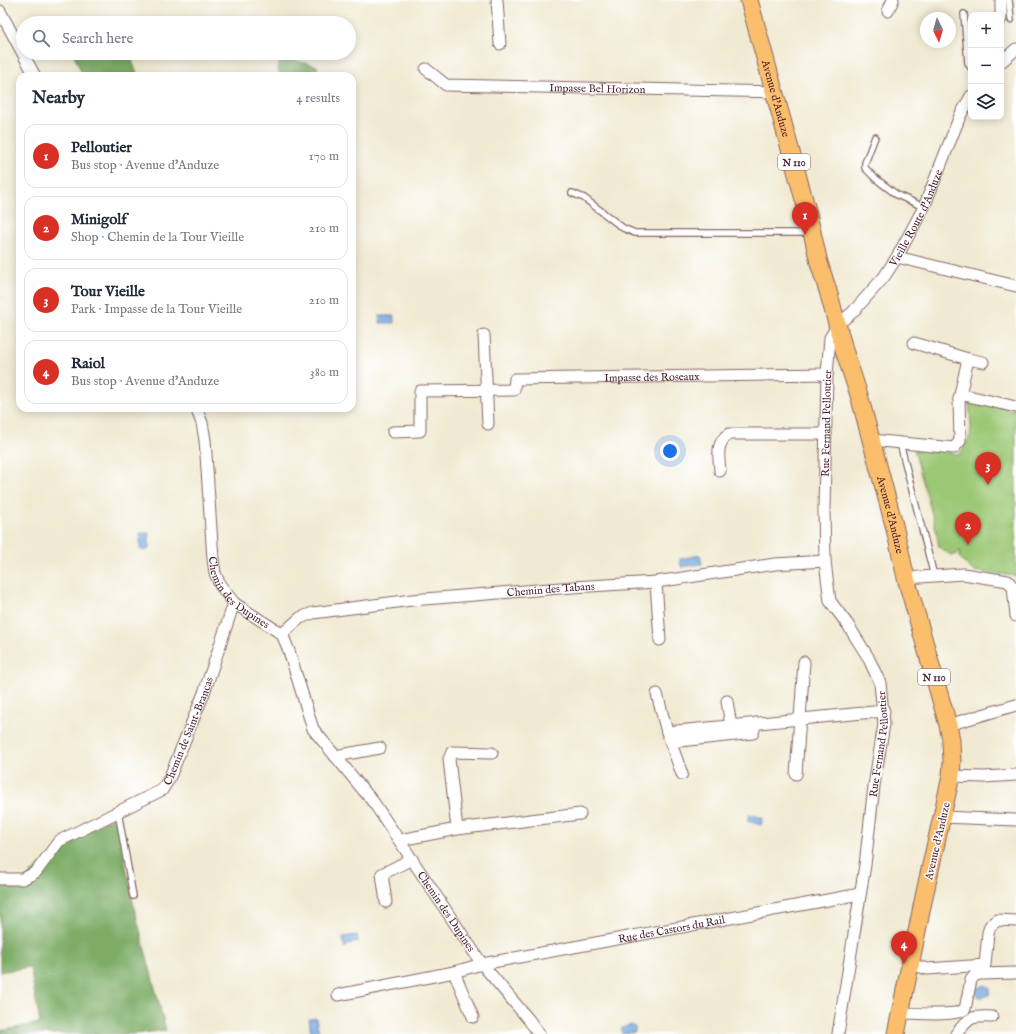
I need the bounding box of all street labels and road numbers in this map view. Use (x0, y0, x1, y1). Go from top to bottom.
street label: Avenue d'Anduze (758, 57, 792, 139)
street label: Impasse Bel Horizon (549, 81, 646, 97)
road number: N 110 (778, 154, 810, 170)
street label: Vieille Route d'Anduze (886, 168, 946, 270)
street label: Rue Fernand Pelloutier (819, 369, 835, 477)
street label: Impasse des Roseaux (604, 370, 700, 386)
street label: Avenue d'Anduze (873, 474, 906, 555)
street label: Chemin des Dupines (205, 556, 272, 632)
street label: Chemin des Tabans (506, 580, 595, 600)
road number: N 110 (918, 669, 950, 685)
street label: Chemin de Saint-Brancas (161, 675, 217, 788)
street label: Rue Fernand Pelloutier (867, 690, 892, 798)
street label: Avenue d'Anduze (922, 801, 954, 882)
street label: Chemin des Dupines (414, 869, 478, 955)
street label: Rue des Castors du Rail (617, 913, 726, 947)

